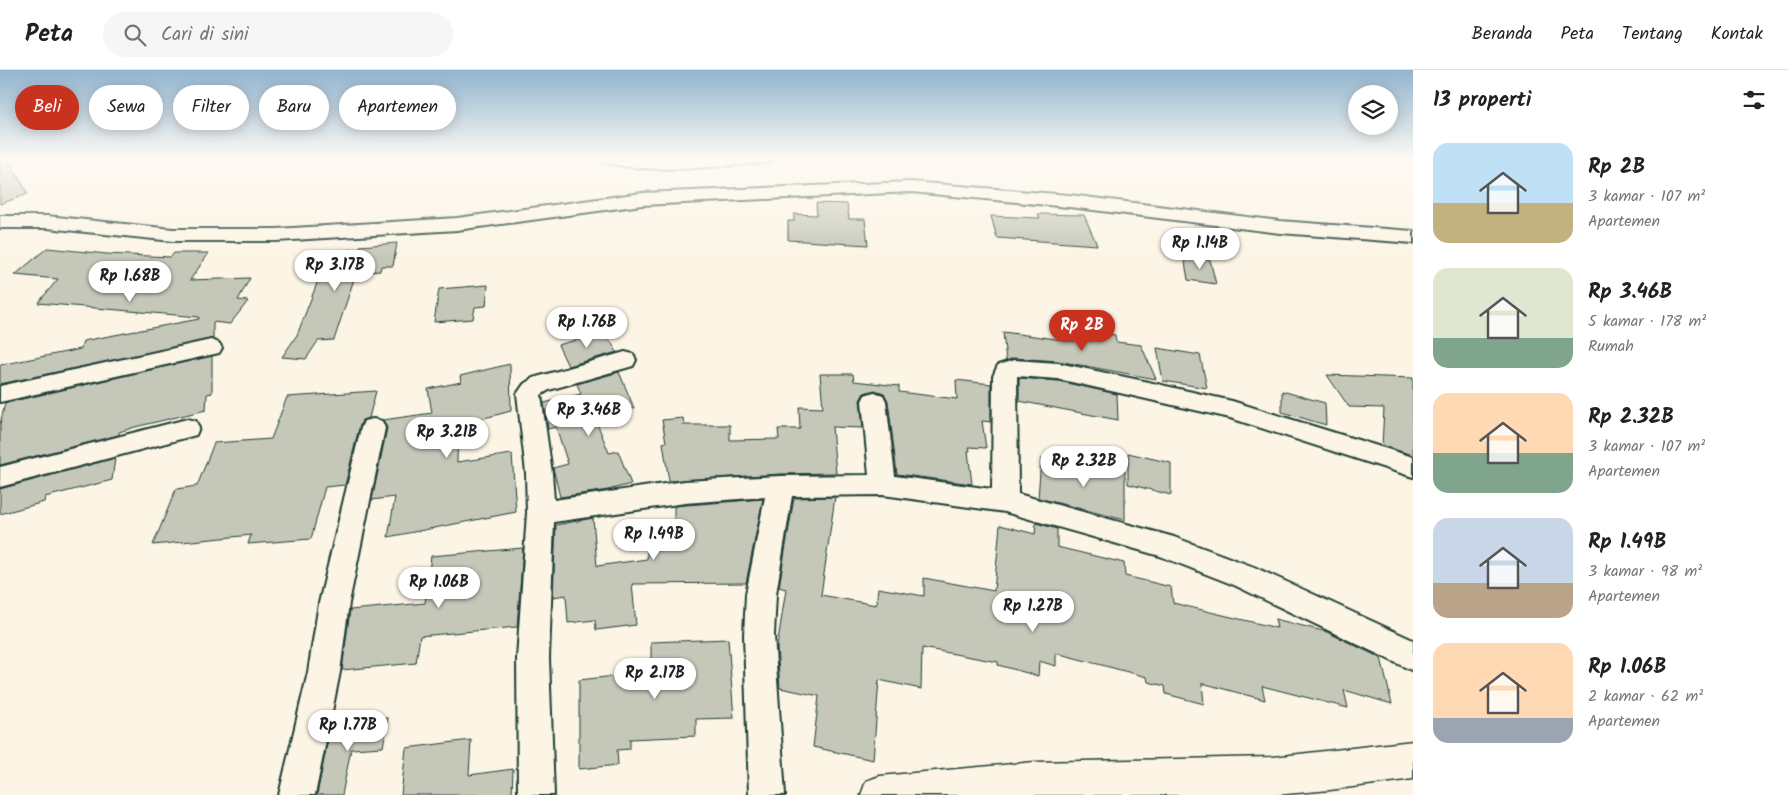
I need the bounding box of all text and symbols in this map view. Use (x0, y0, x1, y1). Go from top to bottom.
search box (103, 12, 453, 57)
text: Peta (25, 15, 73, 54)
text: Cari di sini (161, 20, 249, 50)
text: Beranda (1472, 20, 1533, 49)
text: Peta (1561, 20, 1594, 49)
text: Tentang (1622, 20, 1683, 49)
text: Kontak (1711, 20, 1763, 49)
icon: search (121, 21, 149, 49)
text: 13 properti (1433, 84, 1531, 117)
chip: Beli (15, 85, 79, 130)
chip: Sewa (89, 85, 163, 130)
chip: Filter (173, 85, 249, 130)
chip: Baru (259, 85, 329, 130)
chip: Apartemen (339, 85, 456, 130)
map controls (1348, 85, 1398, 135)
button: layers (1348, 85, 1398, 135)
icon: filters (1740, 86, 1768, 114)
text: Rp 2B (1588, 151, 1645, 184)
icon: home (1473, 163, 1533, 223)
text: 3 kamar · 107 m² (1588, 184, 1705, 209)
text: Apartemen (1588, 209, 1660, 234)
pin: Rp 1.14B (1148, 228, 1252, 270)
text: Rp 1.14B (1172, 231, 1228, 256)
pin: Rp 3.17B (283, 250, 387, 292)
text: Rp 3.17B (305, 253, 365, 278)
pin: Rp 1.68B (78, 260, 182, 303)
text: Rp 1.68B (99, 264, 161, 289)
text: Rp 3.46B (1588, 276, 1672, 309)
icon: home (1473, 288, 1533, 348)
pin: Rp 1.76B (535, 306, 639, 349)
text: 5 kamar · 178 m² (1588, 309, 1706, 334)
text: Rp 1.76B (557, 310, 617, 335)
pin: Rp 2B (1047, 310, 1117, 352)
text: Rp 2B (1060, 313, 1104, 338)
text: Rumah (1588, 334, 1634, 359)
pin: Rp 3.46B (537, 394, 641, 437)
text: Rp 3.46B (557, 398, 621, 423)
text: Rp 2.32B (1588, 401, 1674, 434)
icon: home (1473, 413, 1533, 473)
pin: Rp 3.21B (395, 416, 499, 459)
text: Rp 3.21B (416, 420, 478, 445)
text: 3 kamar · 107 m² (1588, 434, 1705, 459)
pin: Rp 2.32B (1032, 446, 1136, 488)
text: Rp 2.32B (1051, 449, 1117, 474)
text: Apartemen (1588, 459, 1660, 484)
pin: Rp 1.49B (602, 518, 706, 561)
text: Rp 1.49B (624, 522, 684, 547)
text: Rp 1.49B (1588, 526, 1667, 559)
icon: home (1473, 538, 1533, 598)
text: 3 kamar · 98 m² (1588, 559, 1702, 584)
pin: Rp 1.06B (387, 566, 491, 609)
text: Rp 1.06B (409, 570, 469, 595)
text: Apartemen (1588, 584, 1660, 609)
pin: Rp 1.27B (981, 590, 1085, 633)
text: Rp 1.27B (1003, 594, 1063, 619)
text: Rp 1.06B (1588, 651, 1667, 684)
pin: Rp 2.17B (603, 658, 707, 700)
text: Rp 2.17B (625, 661, 685, 686)
icon: home (1473, 663, 1533, 723)
text: 2 kamar · 62 m² (1588, 684, 1703, 709)
text: Apartemen (1588, 709, 1660, 734)
pin: Rp 1.77B (296, 710, 400, 752)
text: Rp 1.77B (319, 713, 377, 738)

